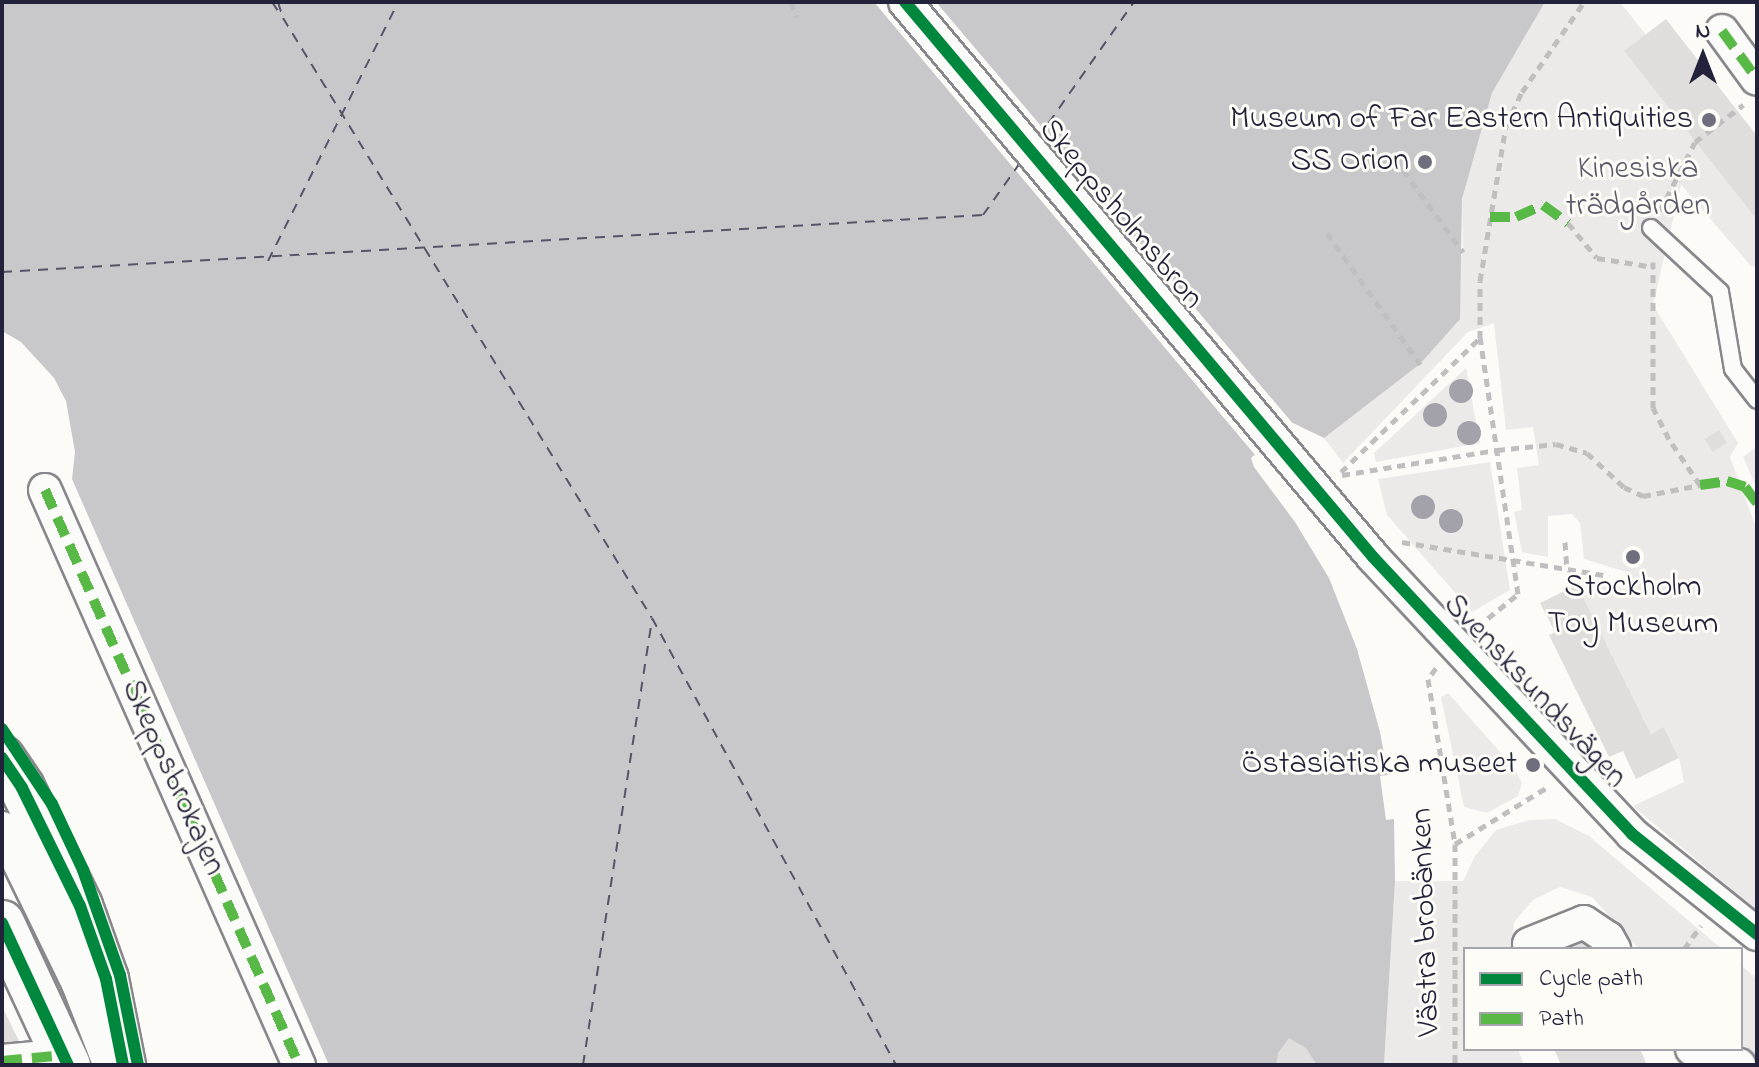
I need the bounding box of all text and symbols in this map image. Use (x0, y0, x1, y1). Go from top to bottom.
north arrow (1663, 16, 1743, 96)
text: N (1696, 16, 1710, 48)
place label: Museum of Far Eastern Antiquities (1230, 101, 1693, 139)
marker: Museum of Far Eastern Antiquities (1700, 111, 1718, 129)
street label: Skeppsholmsbron (1029, 112, 1211, 318)
place label: SS Orion (1291, 143, 1409, 181)
park label: Kinesiska trädgården (1566, 152, 1710, 227)
marker: SS Orion (1416, 153, 1434, 171)
marker: Stockholm Toy Museum (1624, 548, 1642, 566)
place label: Stockholm Toy Museum (1548, 570, 1718, 645)
street label: Svensksundsvägen (1434, 587, 1634, 797)
street label: Skeppsbrokajen (112, 674, 232, 882)
place label: Östasiatiska museet (1241, 746, 1517, 784)
marker: Östasiatiska museet (1524, 756, 1542, 774)
street label: Västra brobänken (1404, 807, 1450, 1037)
legend (1463, 947, 1743, 1051)
text: Cycle path (1539, 962, 1643, 997)
text: Path (1539, 1002, 1584, 1037)

